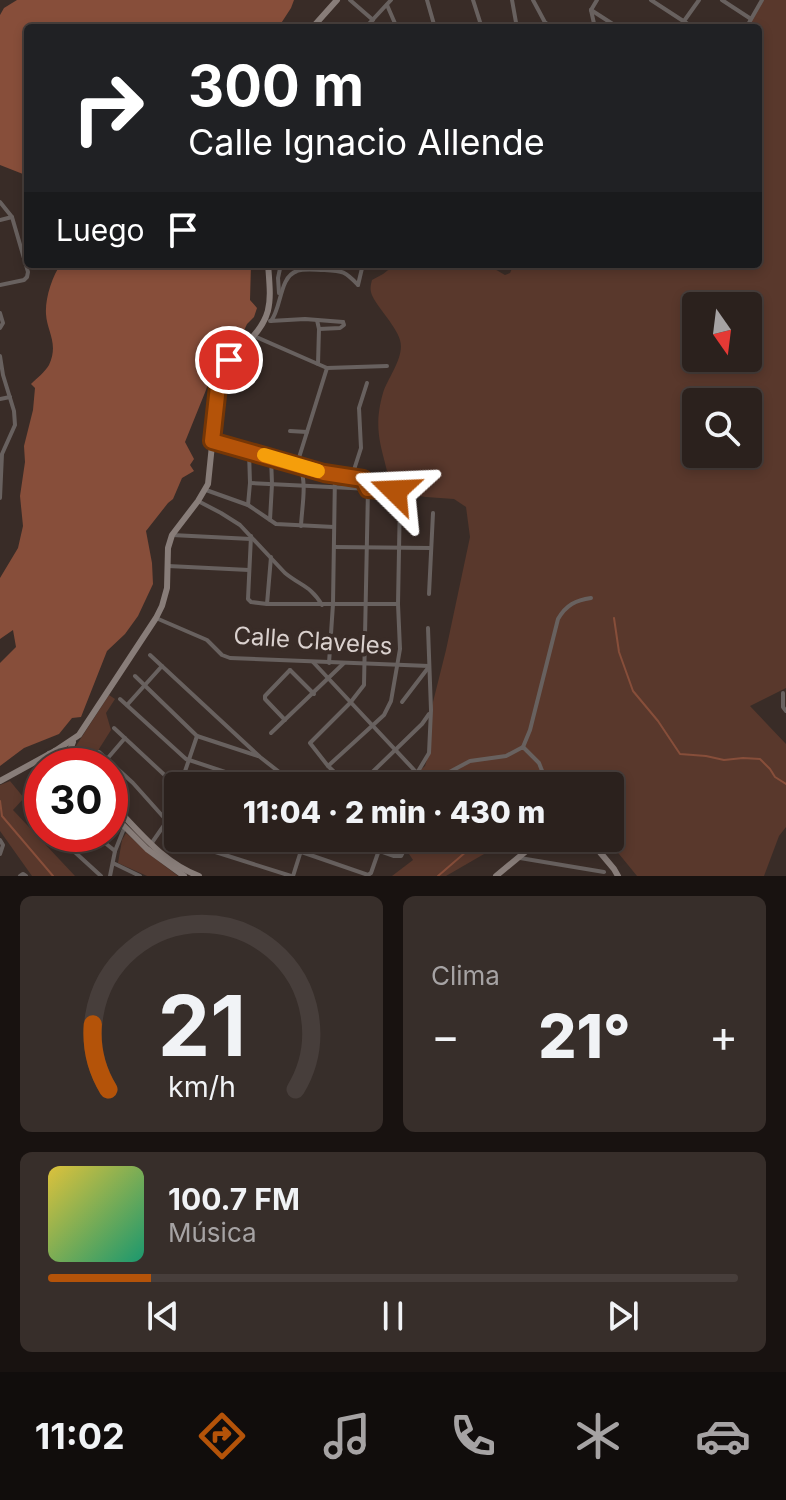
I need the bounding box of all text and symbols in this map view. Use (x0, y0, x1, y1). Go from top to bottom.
text: 300 m (188, 52, 364, 120)
icon: right (56, 56, 160, 160)
text: Calle Ignacio Allende (188, 120, 545, 164)
icon: arrive (161, 208, 205, 252)
text: Luego (56, 212, 145, 248)
north arrow (682, 292, 762, 372)
map controls (682, 292, 762, 468)
pin (195, 326, 263, 394)
icon: arrive (207, 338, 251, 382)
button: search (682, 388, 762, 468)
position arrow (353, 449, 437, 533)
street label: Calle Claveles (233, 620, 394, 661)
speed limit sign: 30 (24, 748, 128, 852)
text: 11:04 · 2 min · 430 m (243, 794, 545, 830)
text: Clima (431, 960, 500, 991)
text: 21 (157, 975, 246, 1076)
text: 21° (538, 1000, 631, 1072)
text: − (431, 1009, 460, 1063)
text: + (709, 1009, 738, 1063)
text: km/h (168, 1069, 235, 1104)
text: 100.7 FM (168, 1181, 300, 1217)
text: Música (168, 1217, 257, 1248)
icon: previous (141, 1294, 185, 1338)
icon: pause (371, 1294, 415, 1338)
icon: next (601, 1294, 645, 1338)
icon: directions (194, 1408, 250, 1464)
icon: music (319, 1408, 375, 1464)
icon: phone (445, 1408, 501, 1464)
icon: climate (570, 1408, 626, 1464)
icon: car (695, 1408, 751, 1464)
text: 11:02 (35, 1414, 125, 1458)

